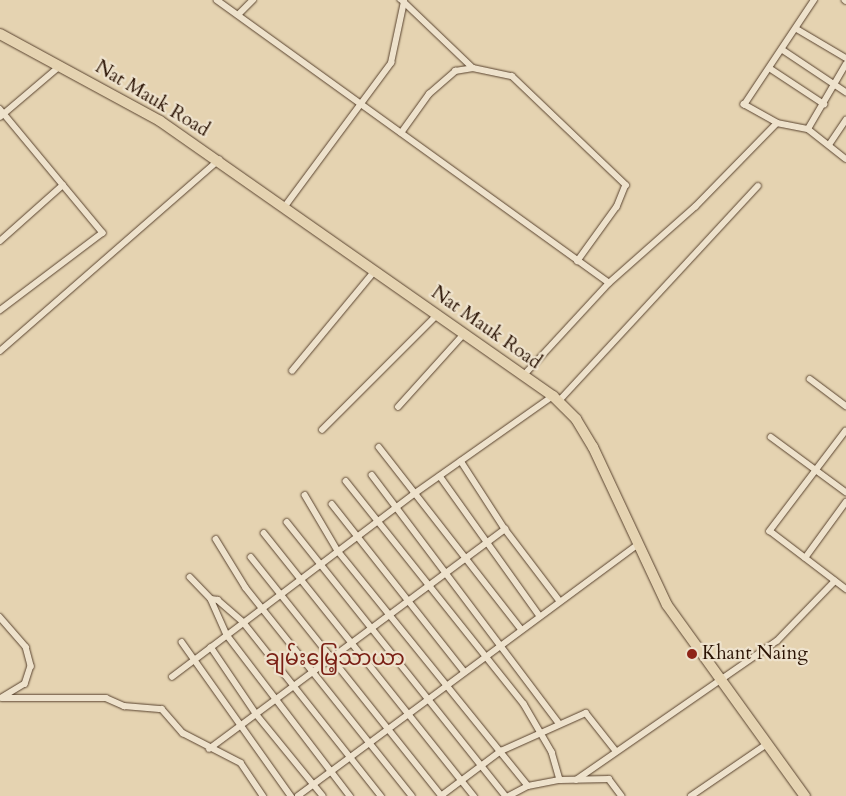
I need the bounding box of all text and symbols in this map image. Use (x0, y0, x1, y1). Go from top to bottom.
street label: Nat Mauk Road (91, 56, 213, 142)
street label: Nat Mauk Road (427, 282, 545, 374)
place label: Khant Naing (702, 643, 808, 665)
district label: ချမ်းမြေ့သာယာ (265, 646, 405, 672)
marker: Khant Naing (686, 648, 698, 660)

